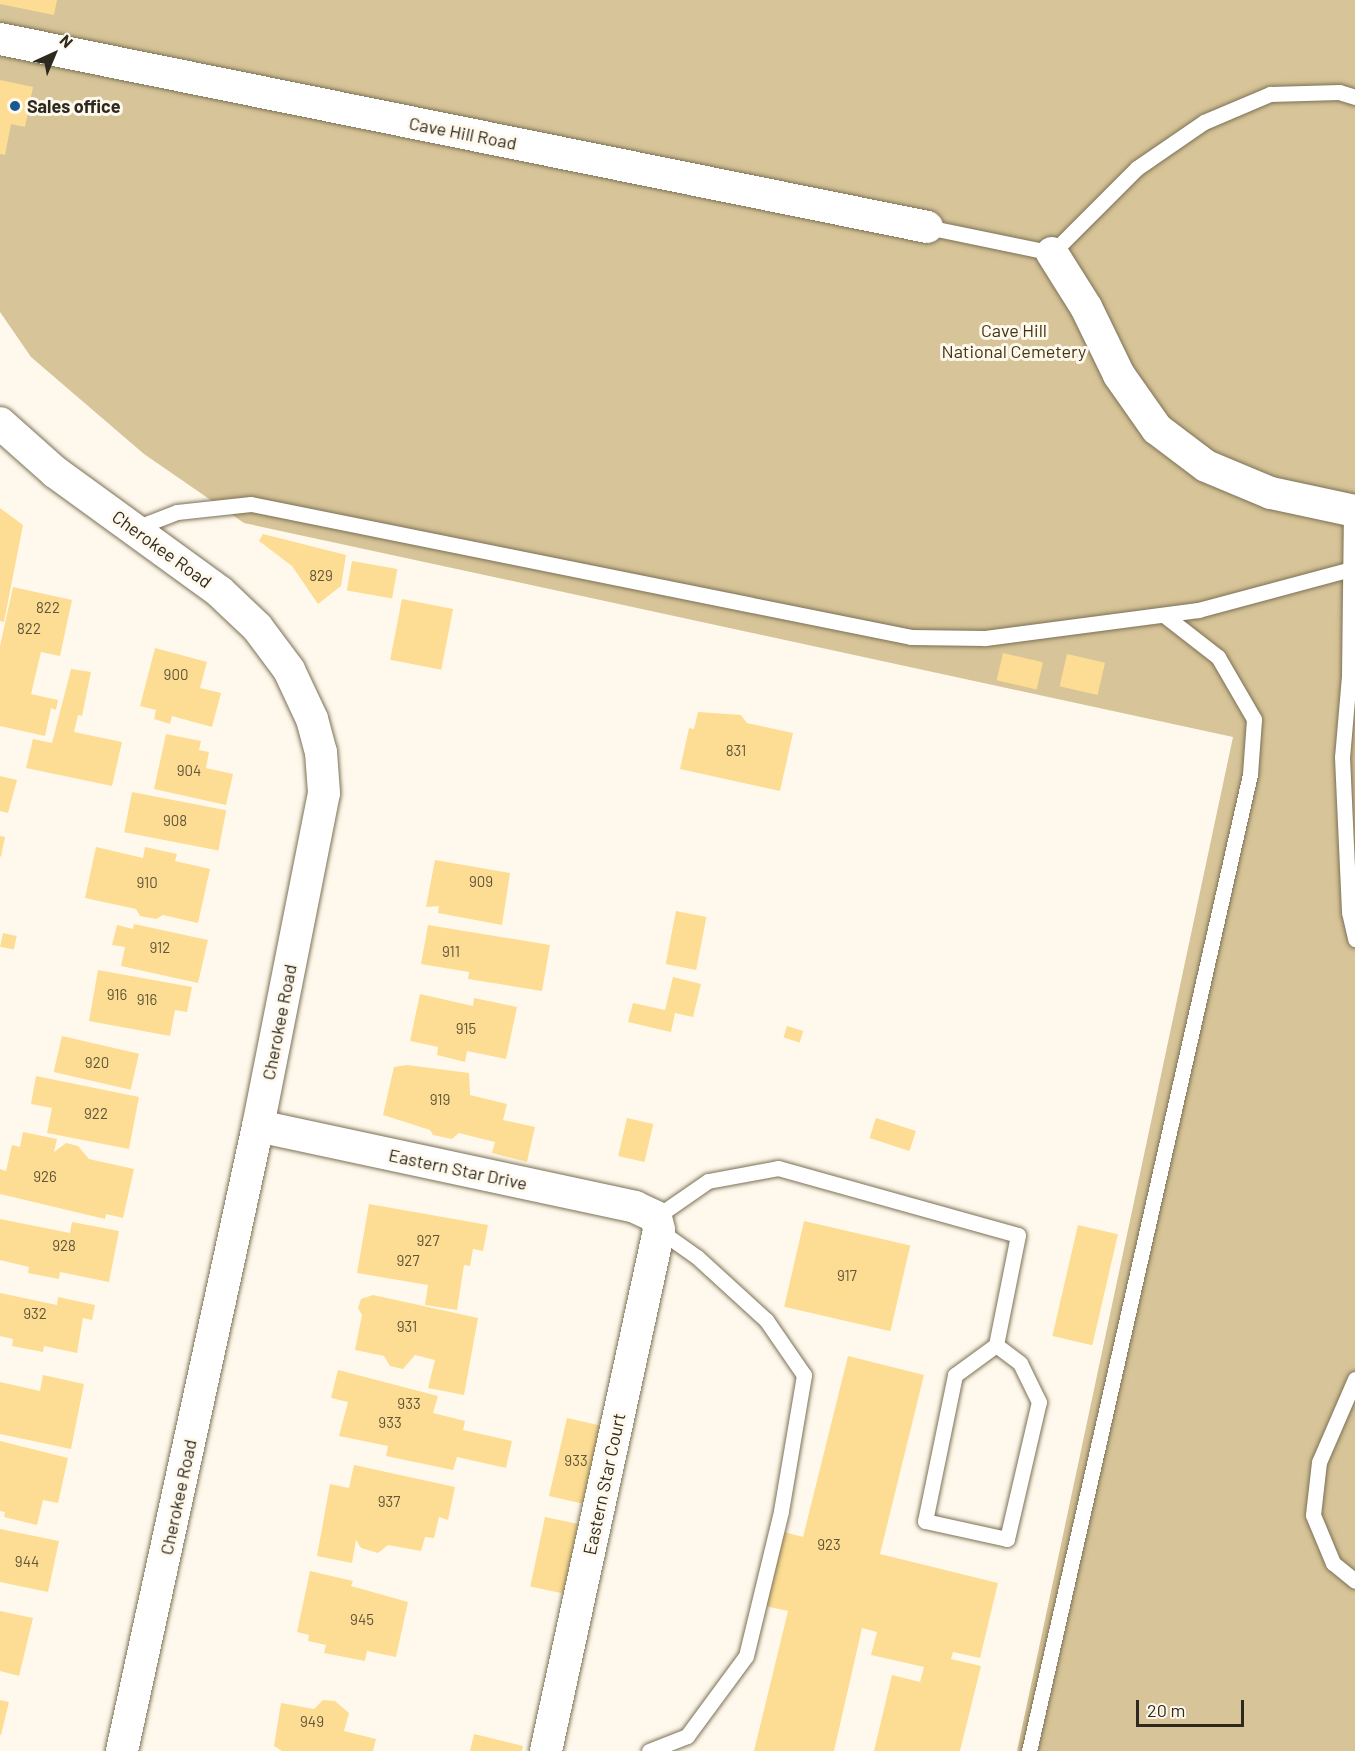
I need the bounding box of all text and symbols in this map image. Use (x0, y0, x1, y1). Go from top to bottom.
north arrow (24, 24, 84, 84)
text: N (56, 30, 77, 51)
place label: Sales office (27, 95, 120, 117)
marker: Sales office (8, 99, 22, 113)
street label: Cave Hill Road (407, 112, 519, 154)
park label: Cave Hill National Cemetery (942, 320, 1086, 362)
street label: Cherokee Road (108, 506, 216, 592)
house number: 829 (309, 567, 333, 585)
house number: 822 (36, 599, 60, 617)
house number: 822 (17, 620, 41, 638)
house number: 900 (164, 666, 188, 684)
house number: 831 (726, 742, 746, 760)
house number: 904 (177, 762, 201, 780)
house number: 908 (163, 812, 187, 830)
house number: 909 (469, 873, 493, 891)
house number: 910 (136, 874, 158, 892)
house number: 912 (150, 939, 170, 957)
house number: 911 (442, 943, 460, 961)
street label: Cherokee Road (257, 962, 301, 1082)
house number: 916 (107, 986, 127, 1004)
house number: 916 (137, 991, 157, 1009)
house number: 915 (456, 1020, 476, 1038)
house number: 920 (85, 1054, 109, 1072)
house number: 919 (430, 1091, 450, 1109)
house number: 922 (84, 1105, 108, 1123)
street label: Eastern Star Drive (387, 1144, 529, 1194)
house number: 926 (33, 1168, 57, 1186)
house number: 927 (417, 1232, 439, 1250)
house number: 928 (52, 1237, 76, 1255)
house number: 927 (397, 1252, 419, 1270)
house number: 917 (837, 1267, 857, 1285)
house number: 932 (23, 1305, 47, 1323)
house number: 931 (397, 1318, 417, 1336)
house number: 933 (397, 1395, 421, 1413)
street label: Eastern Star Court (578, 1411, 630, 1557)
house number: 933 (378, 1414, 402, 1432)
street label: Cherokee Road (155, 1437, 201, 1557)
house number: 933 (564, 1452, 588, 1470)
house number: 937 (378, 1493, 400, 1511)
house number: 923 (817, 1536, 841, 1554)
house number: 944 (15, 1553, 39, 1571)
house number: 945 (350, 1611, 374, 1629)
scale bar (1139, 1688, 1247, 1726)
text: 20 m (1147, 1699, 1185, 1721)
house number: 949 (300, 1713, 324, 1731)

